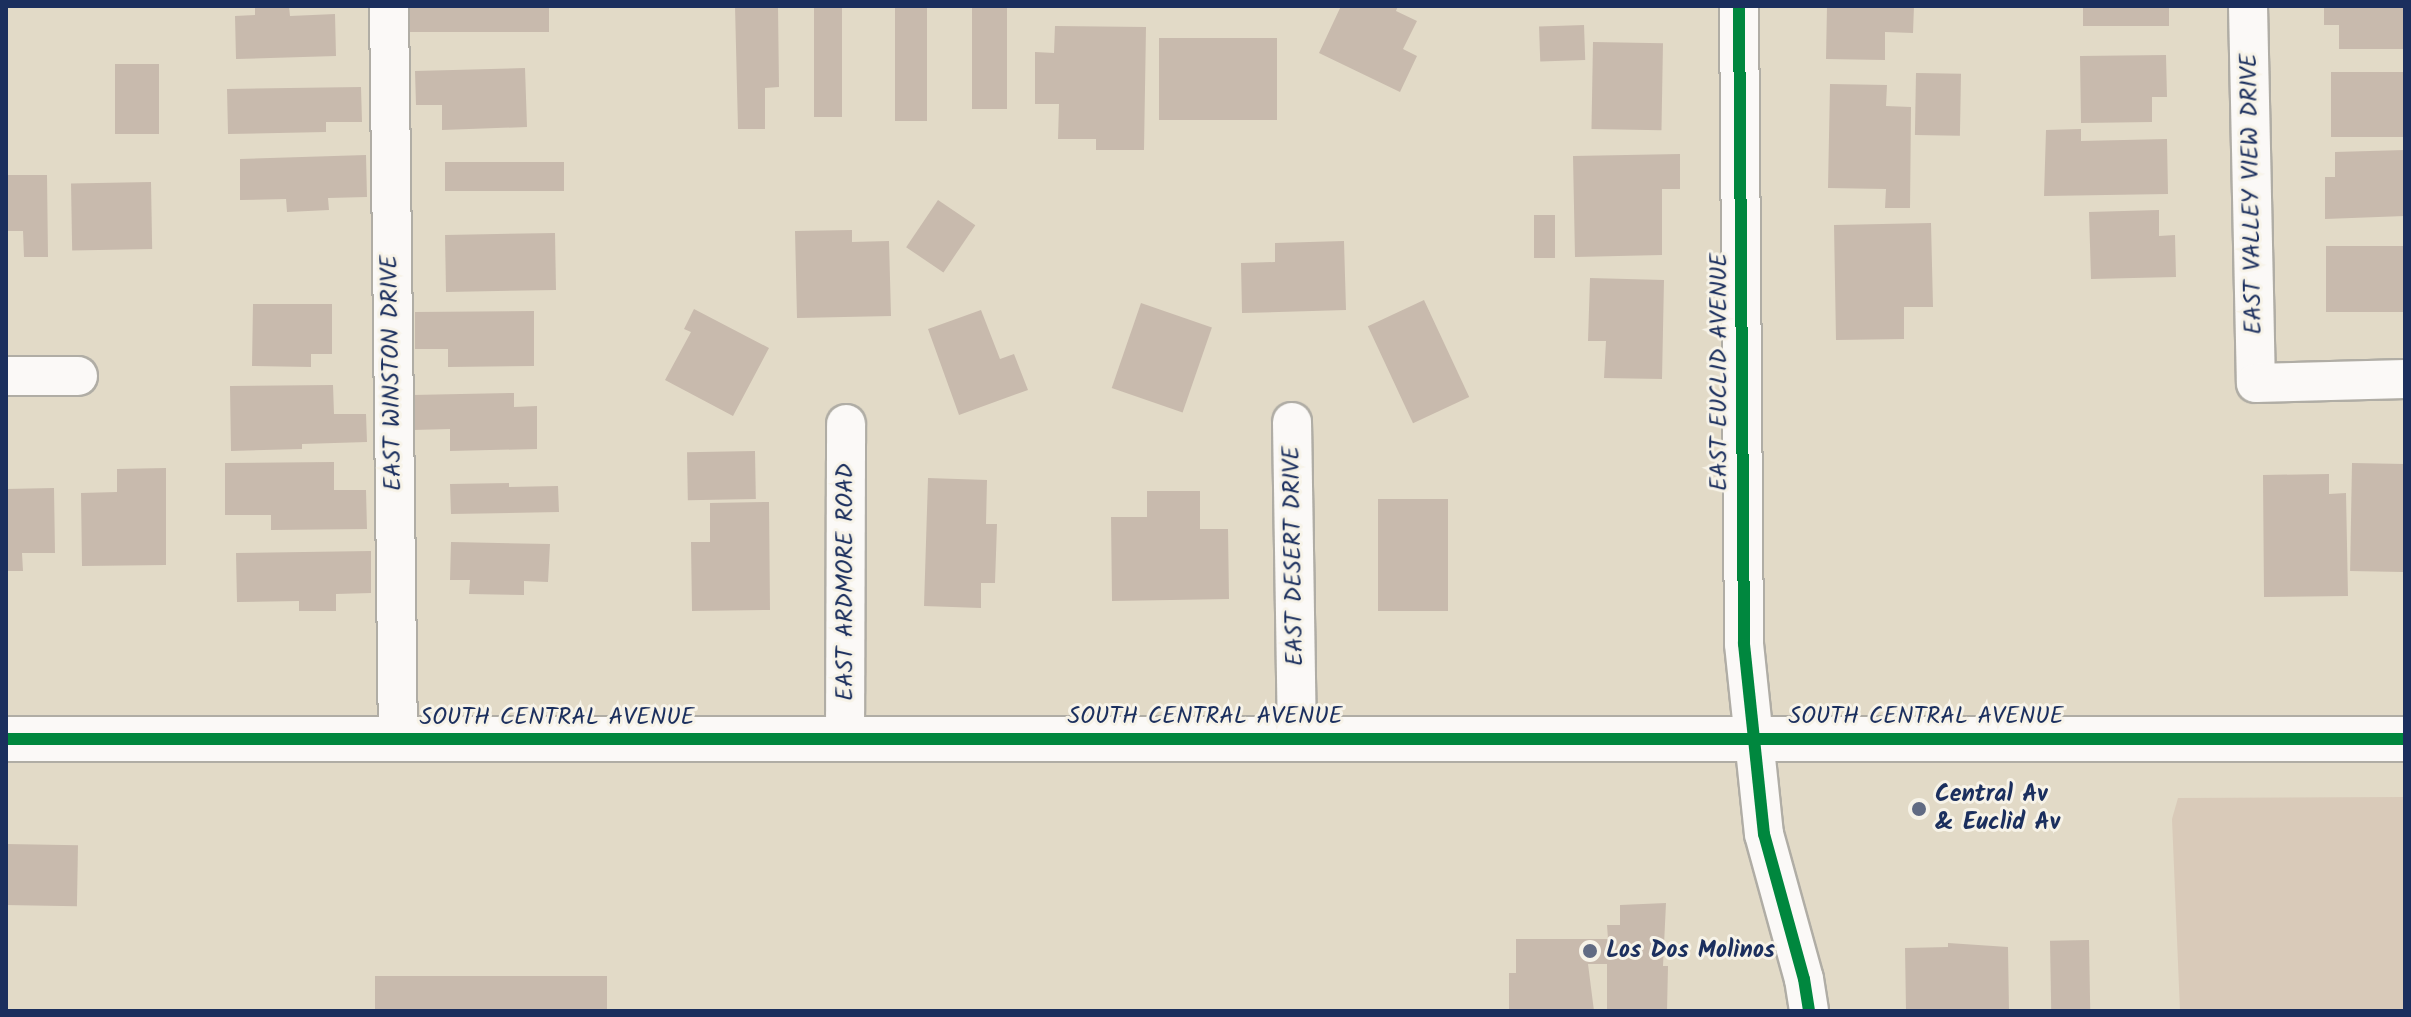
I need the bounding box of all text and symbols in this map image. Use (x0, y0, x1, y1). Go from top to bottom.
street label: EAST VALLEY VIEW DRIVE (2235, 53, 2269, 335)
street label: EAST EUCLID AVENUE (1706, 253, 1734, 491)
street label: EAST WINSTON DRIVE (376, 255, 408, 491)
street label: EAST DESERT DRIVE (1278, 446, 1310, 666)
street label: EAST ARDMORE ROAD (832, 463, 860, 701)
street label: SOUTH CENTRAL AVENUE (1067, 703, 1343, 731)
street label: SOUTH CENTRAL AVENUE (1788, 703, 2064, 731)
street label: SOUTH CENTRAL AVENUE (419, 704, 695, 732)
place label: Central Av & Euclid Av (1935, 781, 2060, 837)
marker: Central Av & Euclid Av (1910, 800, 1928, 818)
place label: Los Dos Molinos (1606, 937, 1775, 965)
marker: Los Dos Molinos (1581, 942, 1599, 960)

